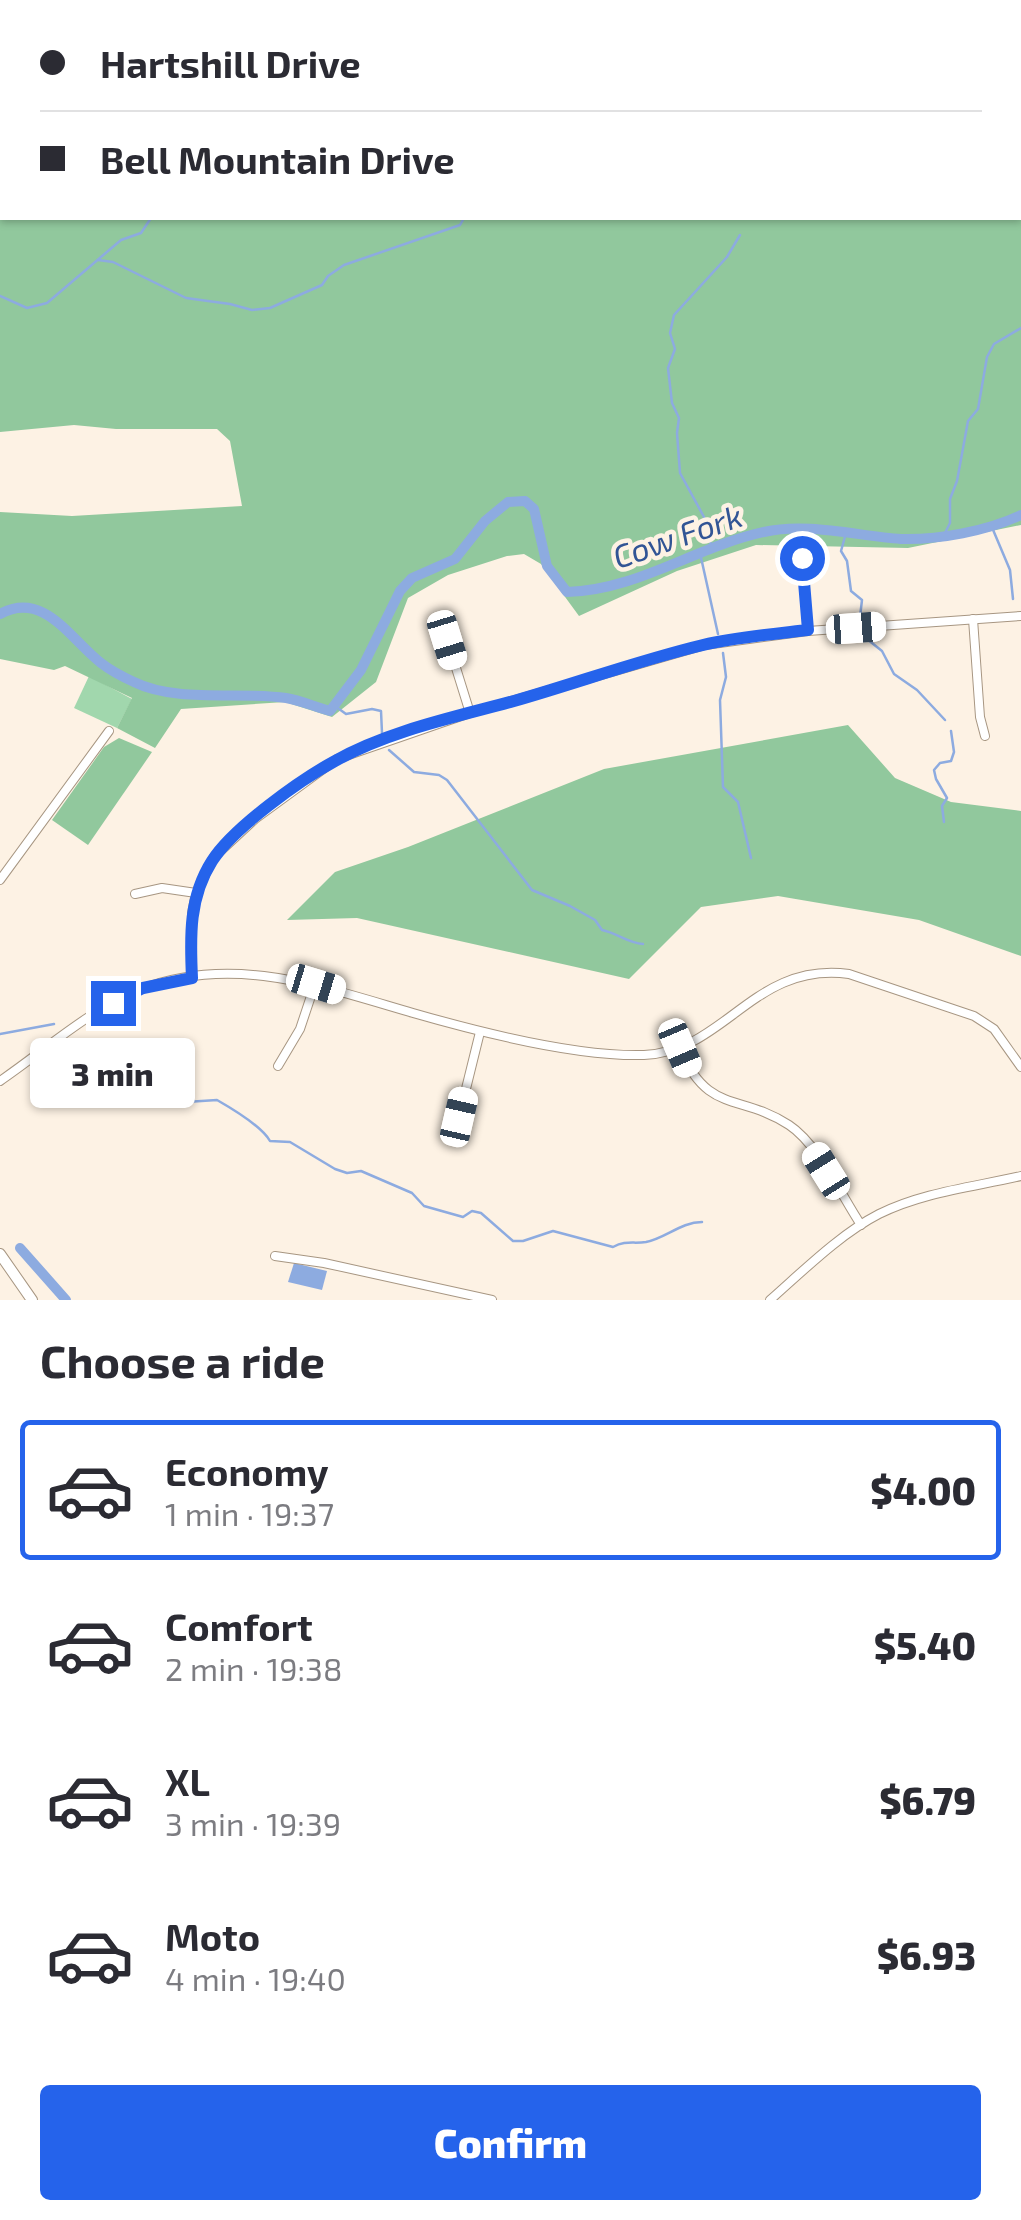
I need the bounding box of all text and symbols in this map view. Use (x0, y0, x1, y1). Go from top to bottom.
text: Hartshill Drive (100, 40, 361, 86)
text: Bell Mountain Drive (100, 136, 455, 182)
water label: Cow Fork (607, 495, 747, 575)
route start (780, 536, 825, 581)
car (424, 607, 470, 673)
car (825, 611, 887, 645)
car (283, 961, 349, 1007)
route end (91, 981, 136, 1026)
car (654, 1015, 706, 1081)
callout: 3 min (31, 1038, 196, 1108)
text: 3 min (71, 1054, 154, 1092)
car (438, 1084, 480, 1150)
car (797, 1138, 855, 1204)
text: Choose a ride (40, 1333, 325, 1387)
icon: car (45, 1445, 135, 1535)
text: Economy (165, 1448, 329, 1494)
text: $4.00 (870, 1467, 976, 1513)
text: 1 min · 19:37 (165, 1494, 334, 1532)
icon: car (45, 1600, 135, 1690)
text: Comfort (165, 1603, 313, 1649)
text: $5.40 (874, 1622, 976, 1668)
text: 2 min · 19:38 (165, 1649, 342, 1687)
icon: car (45, 1755, 135, 1845)
text: XL (165, 1758, 210, 1804)
text: $6.79 (879, 1777, 976, 1823)
text: 3 min · 19:39 (165, 1804, 341, 1842)
icon: car (45, 1910, 135, 2000)
text: Moto (165, 1913, 260, 1959)
text: $6.93 (877, 1932, 976, 1978)
text: 4 min · 19:40 (165, 1959, 346, 1997)
button: Confirm (40, 2085, 981, 2200)

